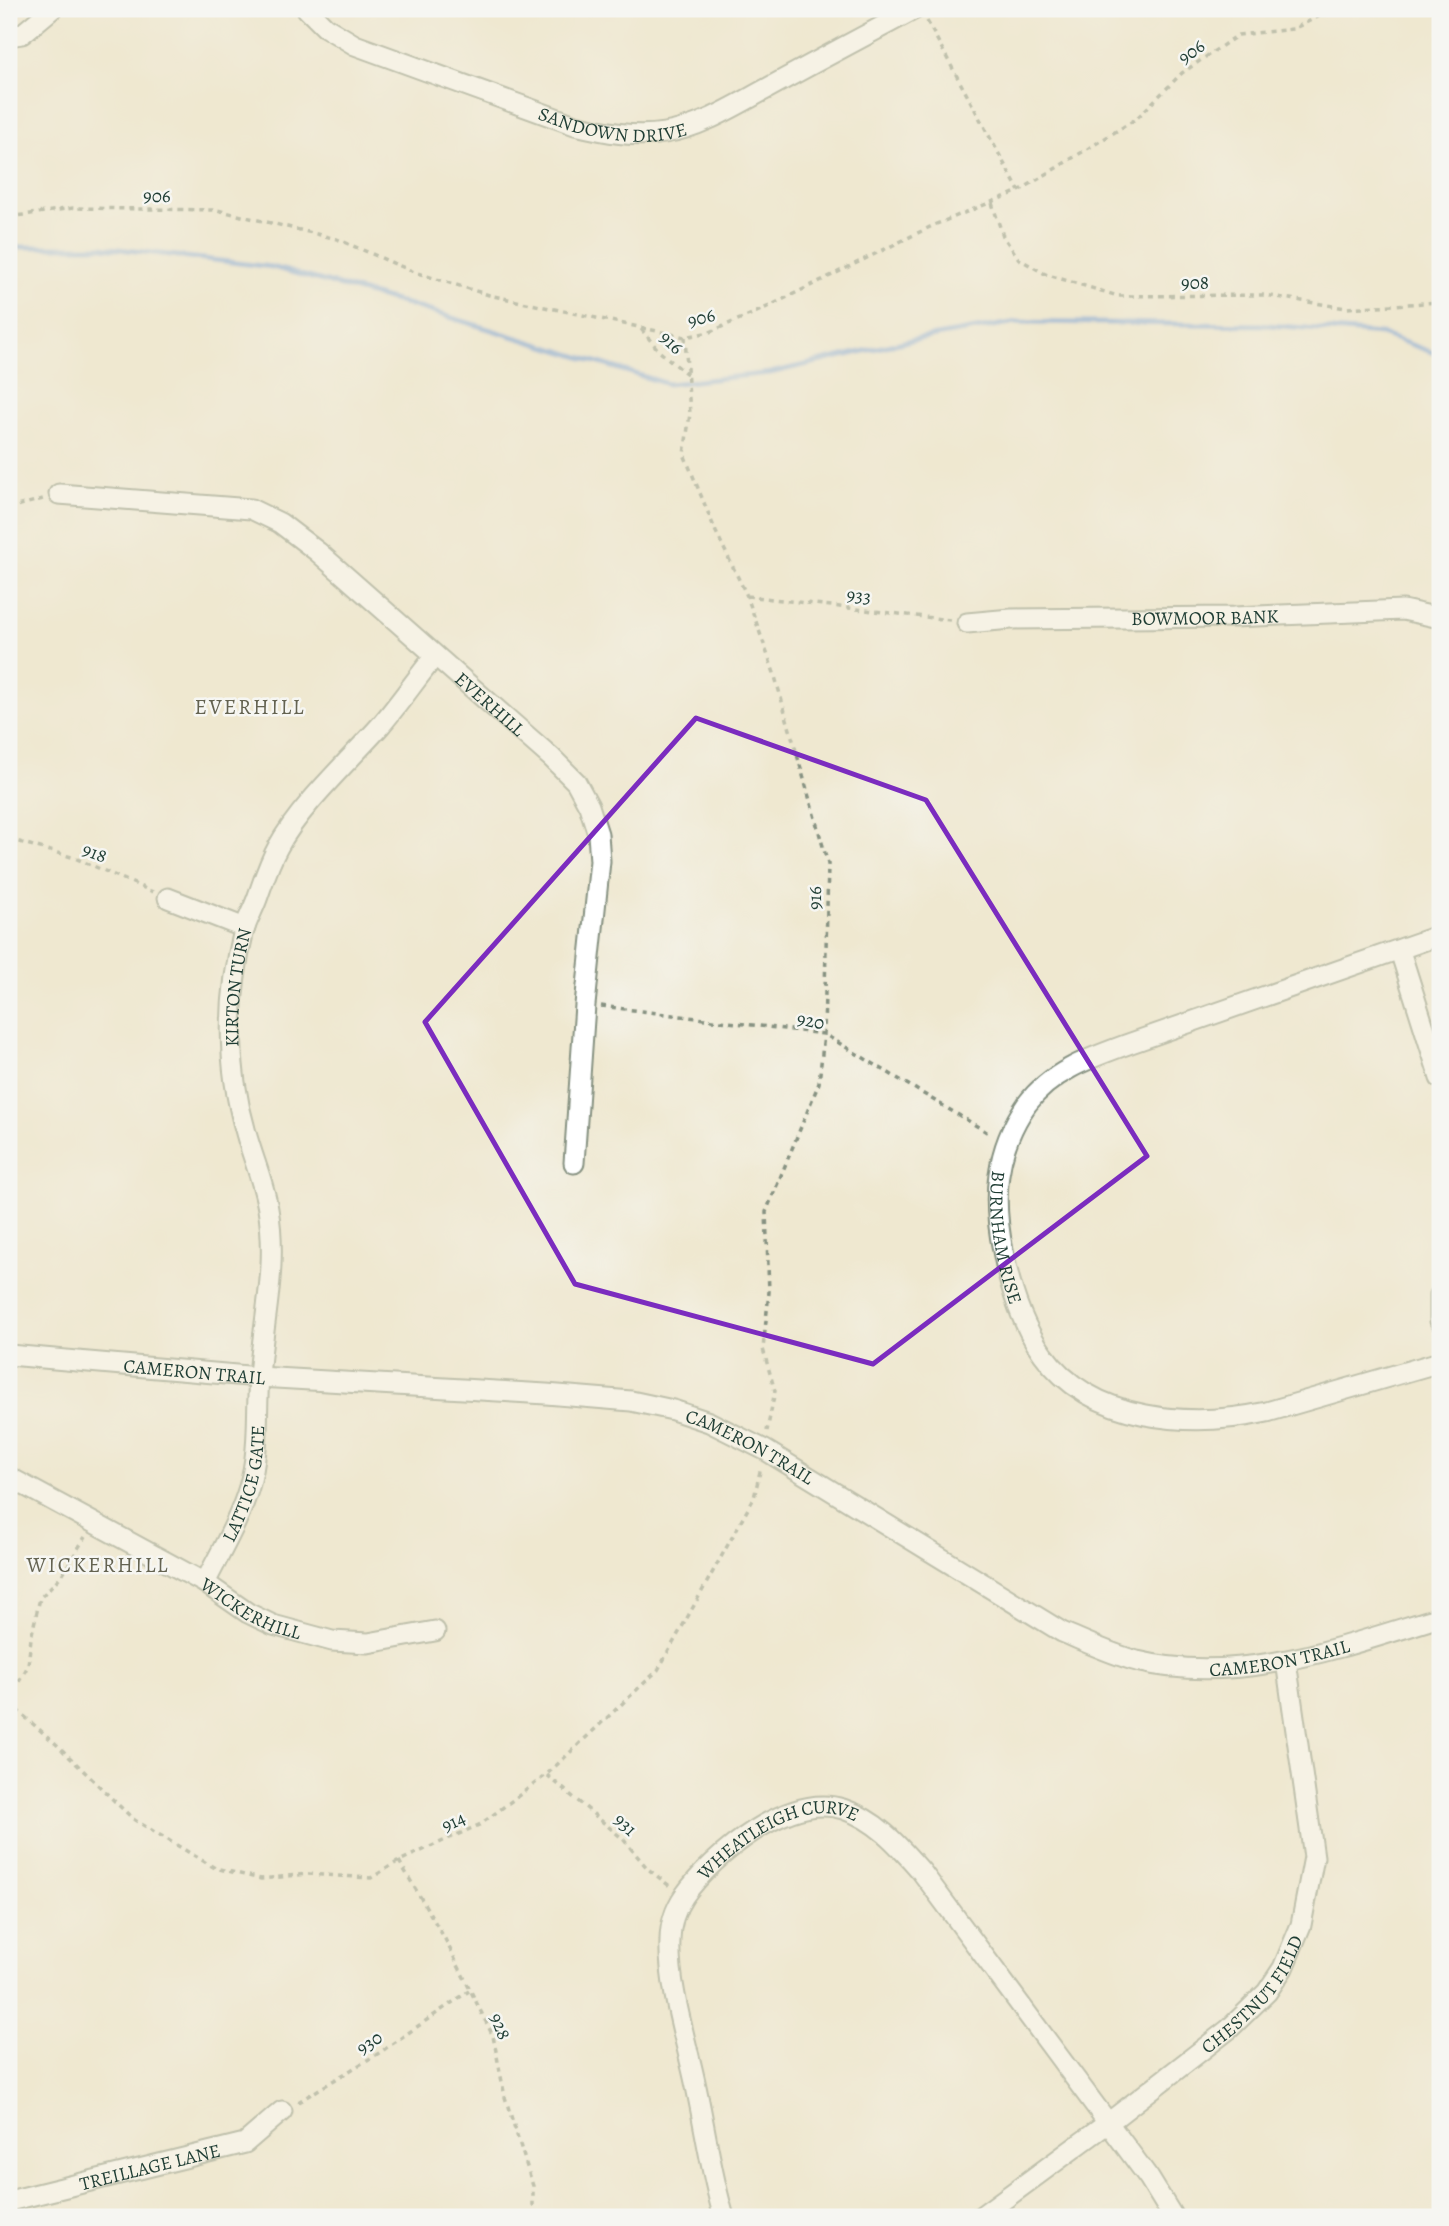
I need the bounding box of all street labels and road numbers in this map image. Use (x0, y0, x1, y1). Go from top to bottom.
street label: 906 (1173, 33, 1210, 70)
street label: SANDOWN DRIVE (535, 101, 690, 149)
street label: 906 (143, 183, 171, 209)
street label: 908 (1181, 270, 1209, 296)
street label: 906 (685, 302, 718, 334)
street label: 916 (654, 325, 689, 361)
street label: 933 (845, 582, 873, 610)
street label: BOWMOOR BANK (1131, 603, 1279, 632)
street label: EVERHILL (449, 666, 531, 743)
street label: 918 (78, 836, 111, 870)
street label: 916 (802, 886, 828, 910)
street label: KIRTON TURN (219, 925, 258, 1047)
street label: 920 (795, 1006, 827, 1036)
street label: BURNHAM RISE (983, 1169, 1028, 1308)
street label: CAMERON TRAIL (122, 1353, 266, 1391)
street label: CAMERON TRAIL (682, 1403, 819, 1491)
street label: LATTICE GATE (216, 1425, 271, 1547)
street label: WICKERHILL (194, 1571, 304, 1646)
street label: CAMERON TRAIL (1209, 1633, 1353, 1683)
street label: WHEATLEIGH CURVE (691, 1794, 863, 1886)
street label: 914 (437, 1805, 470, 1839)
street label: 931 (608, 1807, 643, 1842)
street label: CHESTNUT FIELD (1196, 1931, 1309, 2060)
street label: 928 (483, 2009, 517, 2044)
street label: 930 (351, 2025, 388, 2061)
street label: TREILLAGE LANE (77, 2138, 223, 2197)

